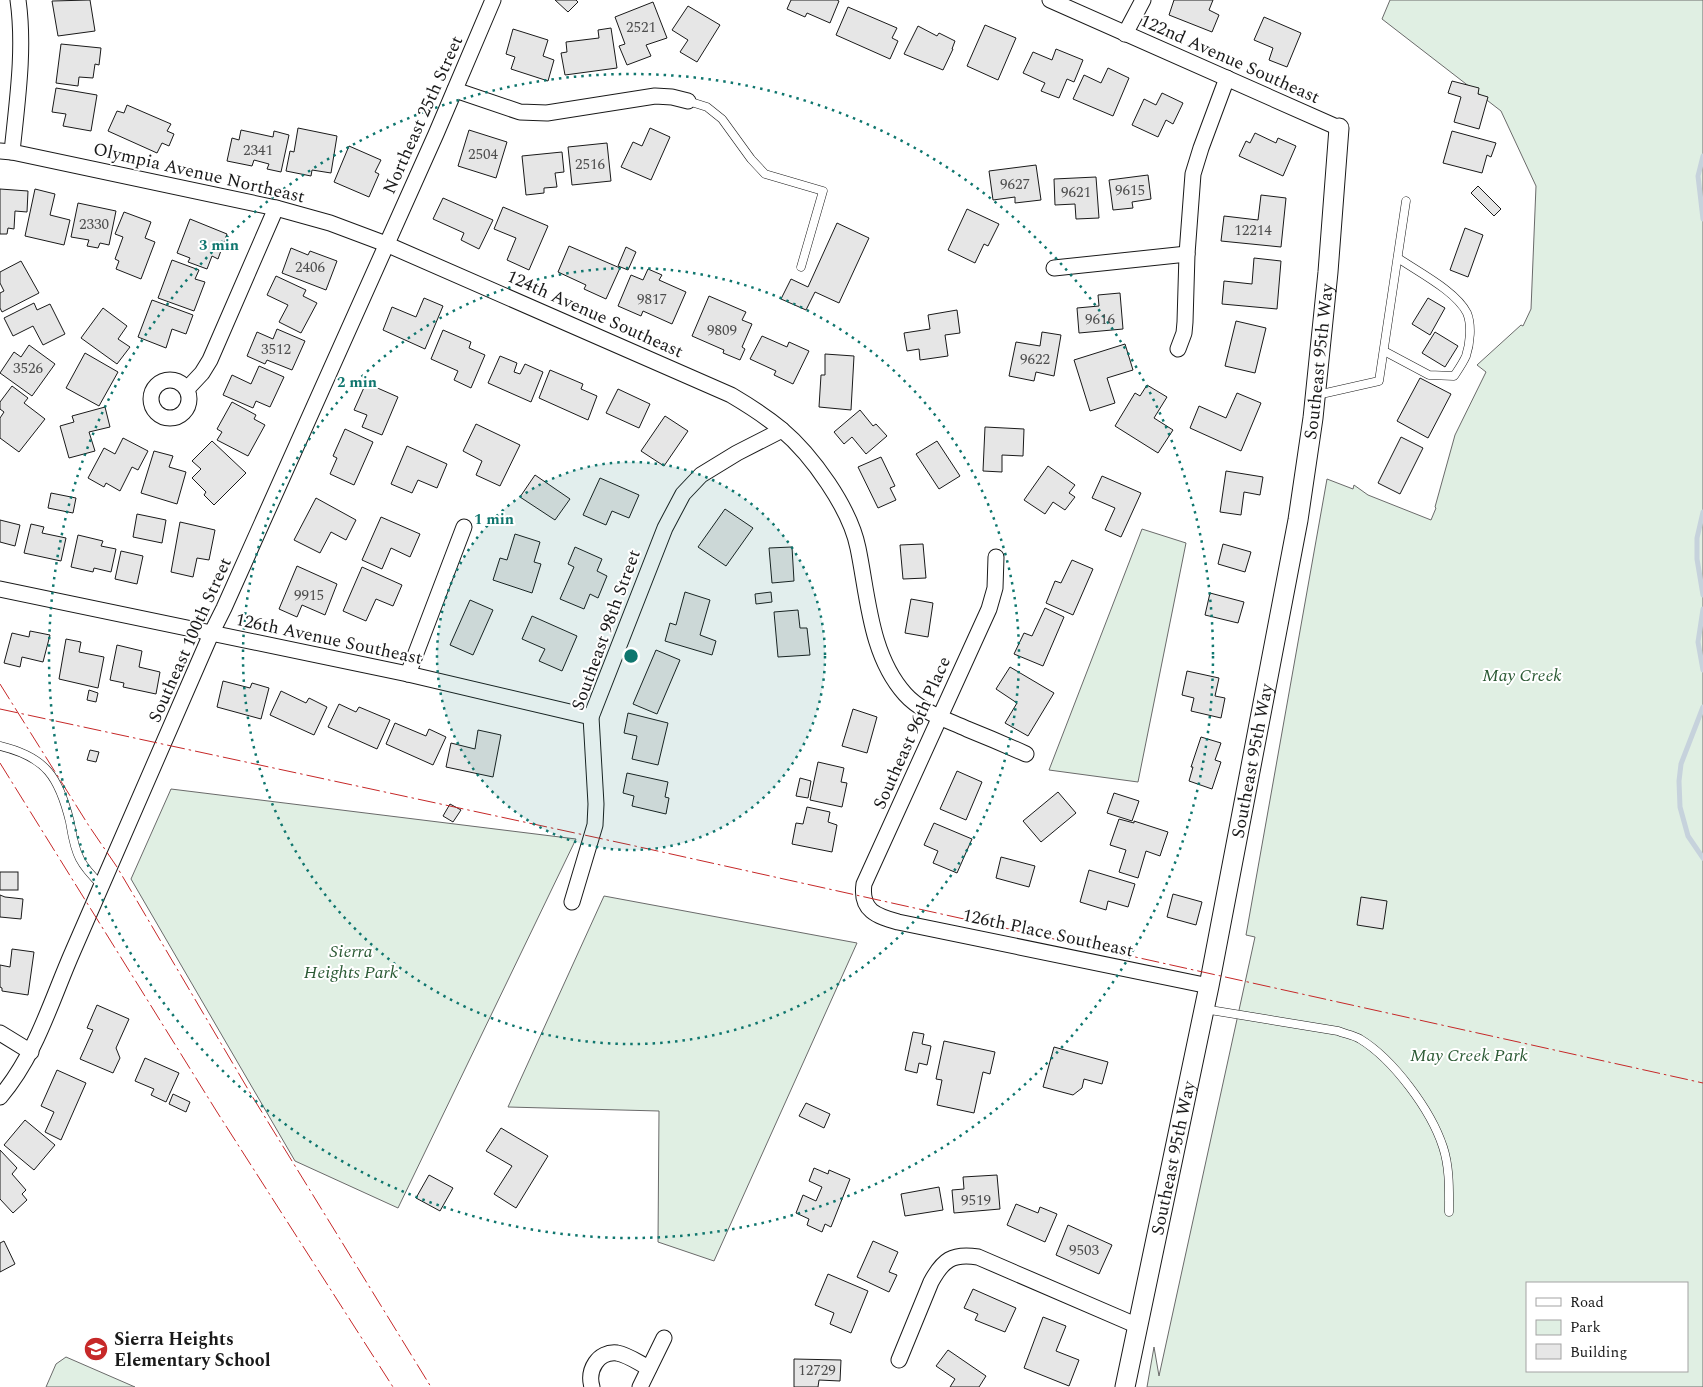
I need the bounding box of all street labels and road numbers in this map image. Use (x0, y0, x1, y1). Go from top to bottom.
street label: 122nd Avenue Southeast (1136, 7, 1324, 111)
street label: Northeast 25th Street (376, 32, 470, 198)
street label: Olympia Avenue Northeast (90, 135, 308, 211)
street label: 124th Avenue Southeast (503, 263, 687, 365)
street label: Southeast 95th Way (1297, 281, 1340, 441)
street label: Southeast 98th Street (564, 546, 648, 714)
street label: Southeast 100th Street (141, 553, 239, 727)
street label: 126th Avenue Southeast (233, 606, 425, 672)
street label: Southeast 96th Place (866, 652, 958, 814)
street label: Southeast 95th Way (1224, 680, 1280, 840)
street label: 126th Place Southeast (960, 902, 1136, 964)
street label: Southeast 95th Way (1144, 1077, 1203, 1237)

